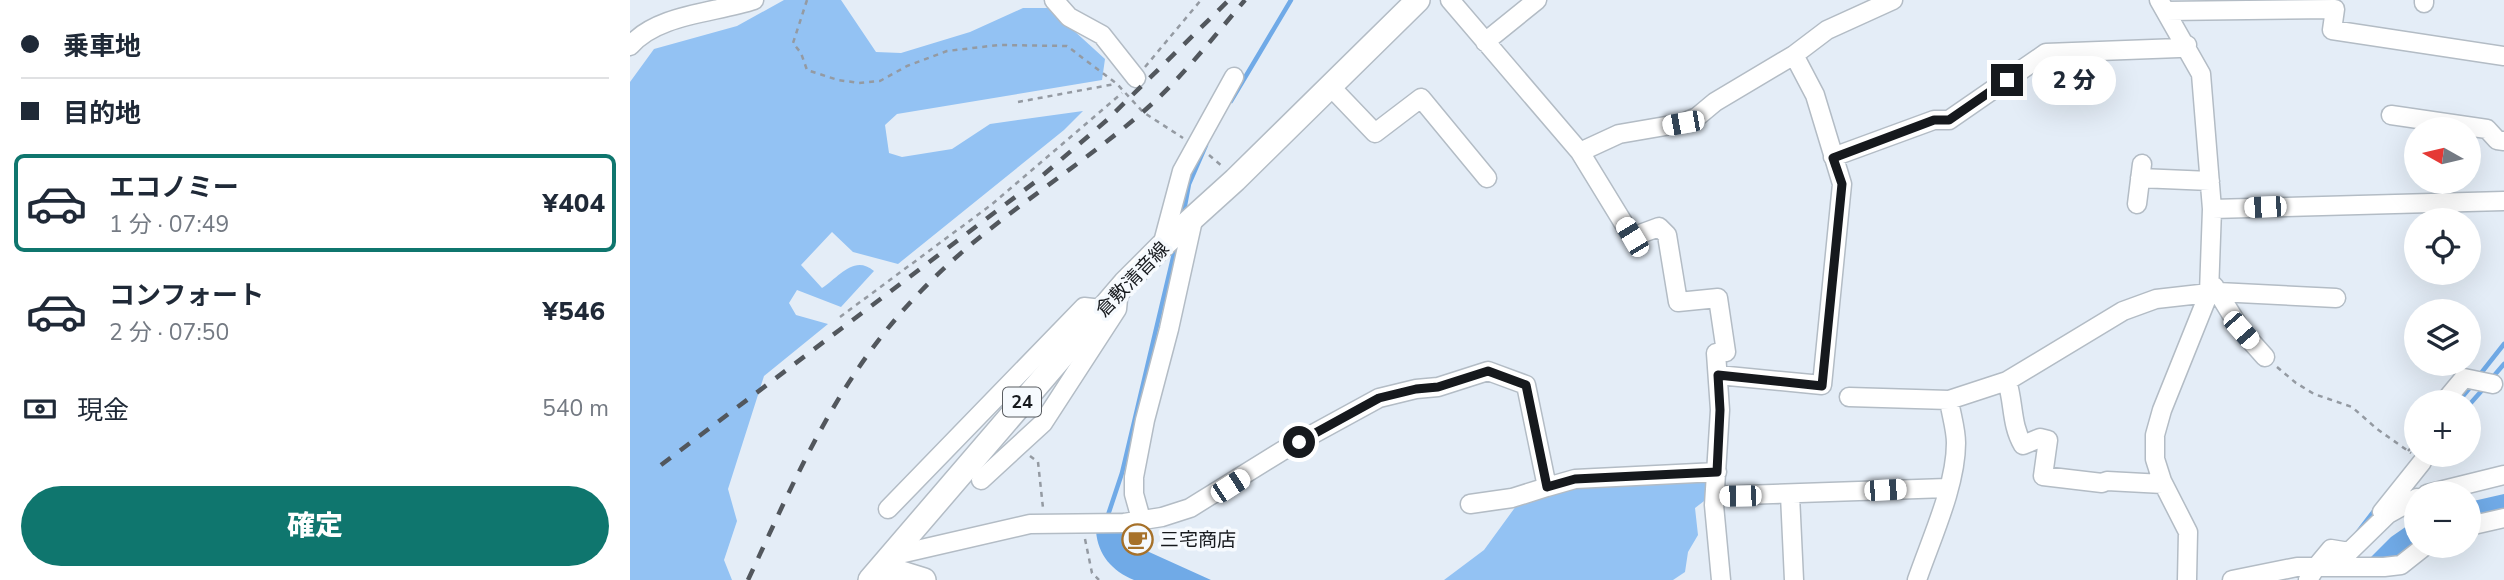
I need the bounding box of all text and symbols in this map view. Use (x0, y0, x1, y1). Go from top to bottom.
text: 乗車地 (63, 29, 141, 64)
callout: 2 分 (2032, 56, 2116, 104)
route end (1991, 64, 2023, 96)
text: 2 分 (2052, 65, 2096, 96)
text: 目的地 (63, 96, 141, 131)
car (1661, 109, 1706, 137)
north arrow (2404, 117, 2482, 194)
map controls (2404, 117, 2481, 558)
text: エコノミー (109, 170, 239, 205)
icon: car (25, 172, 88, 235)
text: ¥404 (543, 186, 605, 221)
car (2244, 196, 2287, 218)
button: locate (2404, 208, 2481, 285)
text: 1 分 · 07:49 (109, 209, 229, 240)
car (1613, 214, 1652, 260)
street label: 倉敷清音線 (1090, 236, 1175, 323)
text: コンフォート (109, 278, 264, 313)
icon: car (25, 280, 88, 343)
text: ¥546 (543, 294, 605, 329)
button: layers (2404, 299, 2481, 376)
car (2220, 307, 2263, 353)
text: 2 分 · 07:50 (109, 317, 229, 348)
road number: 24 (1003, 388, 1041, 416)
icon: cash (21, 390, 59, 428)
button: + (2404, 390, 2481, 467)
text: 現金 (77, 393, 129, 428)
text: 540 m (542, 393, 609, 424)
route start (1283, 426, 1315, 458)
car (1207, 466, 1254, 506)
car (1864, 478, 1907, 502)
button: − (2404, 481, 2481, 558)
car (1719, 485, 1762, 507)
button: 確定 (21, 486, 609, 566)
cafe icon: 三宅商店 (1120, 522, 1154, 556)
place label: 三宅商店 (1160, 527, 1236, 553)

